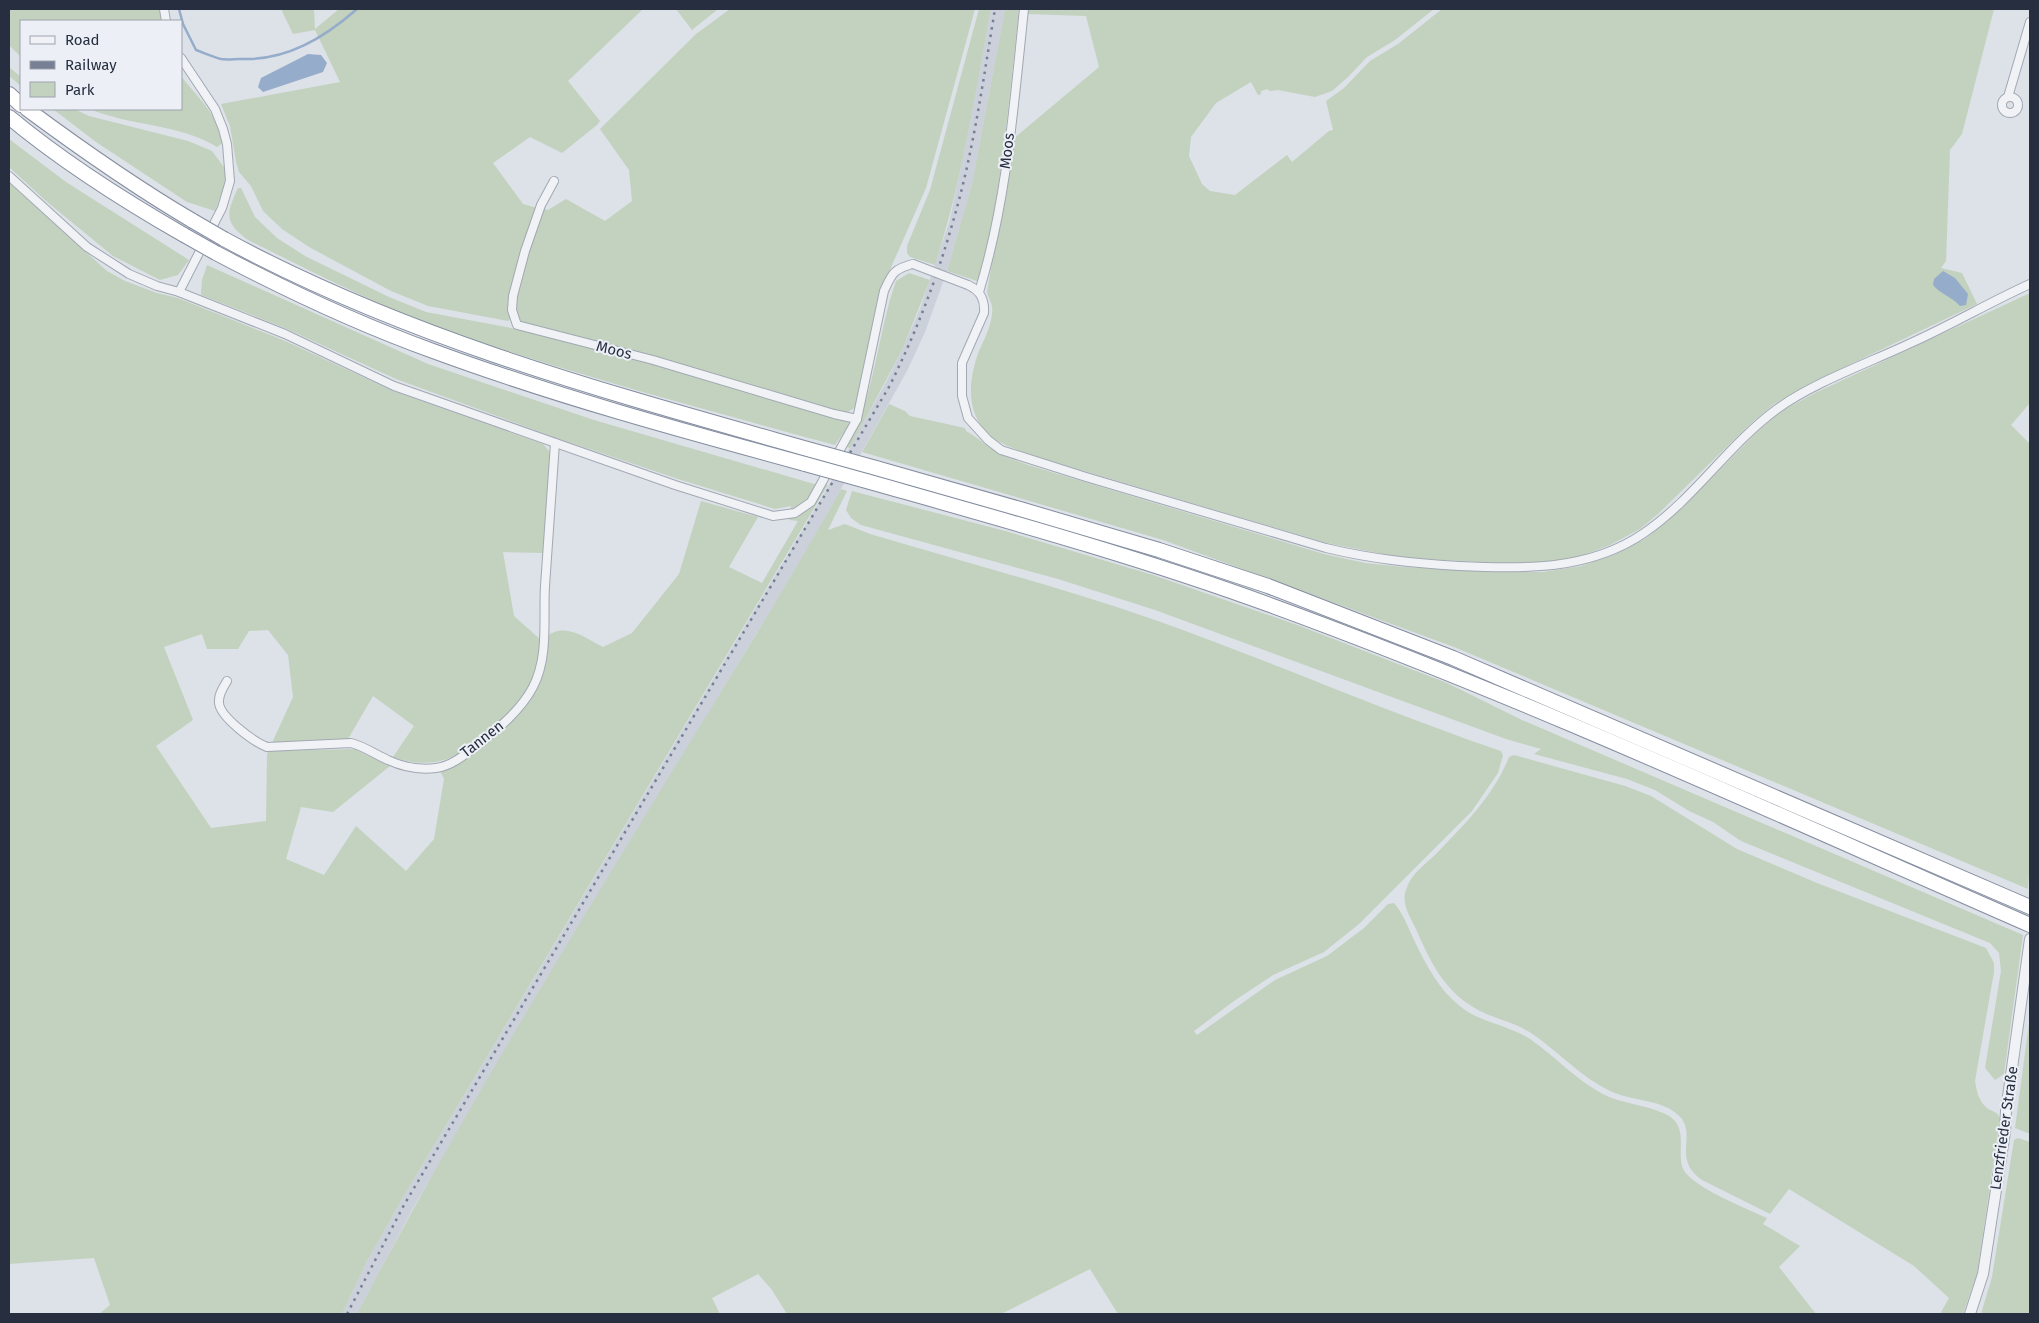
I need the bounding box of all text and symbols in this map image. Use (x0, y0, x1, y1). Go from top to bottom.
legend (20, 20, 182, 110)
text: Road (65, 31, 100, 49)
text: Railway (65, 56, 117, 74)
text: Park (65, 81, 95, 99)
street label: Moos (996, 132, 1018, 170)
street label: Moos (594, 337, 634, 363)
street label: Tannen (457, 717, 507, 761)
street label: Lenzfrieder Straße (1986, 1065, 2022, 1191)

